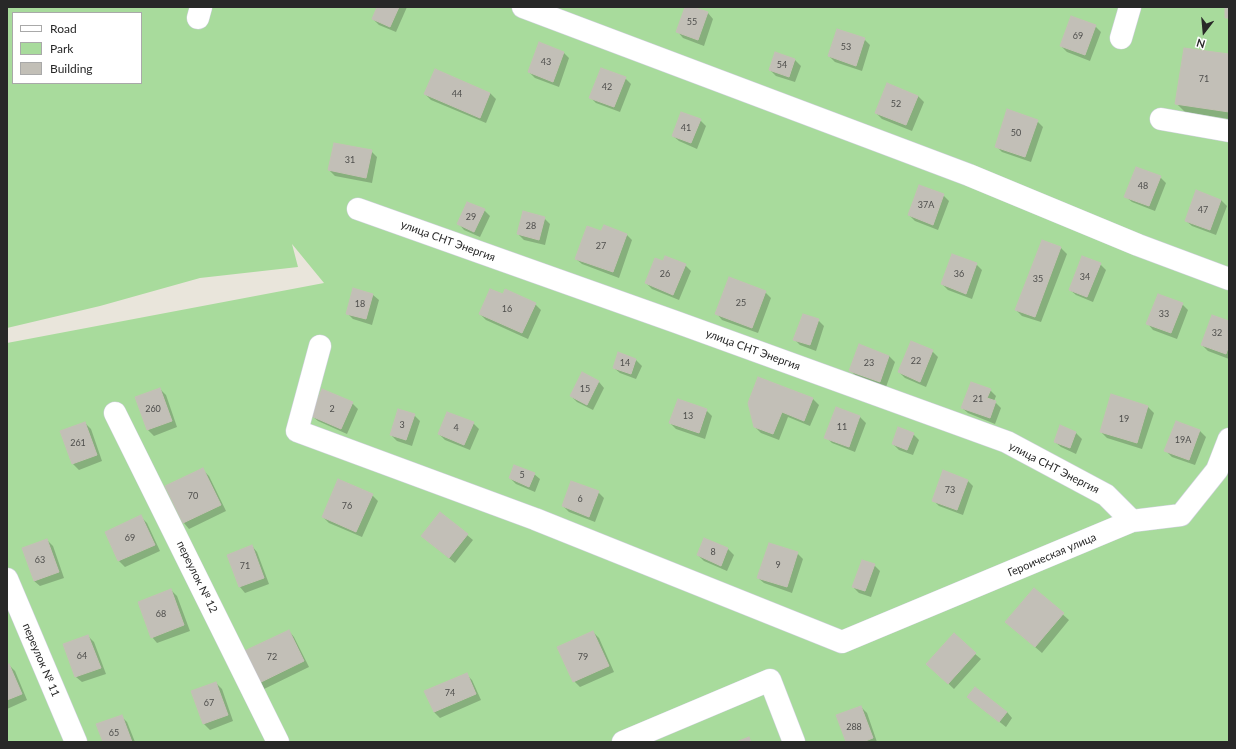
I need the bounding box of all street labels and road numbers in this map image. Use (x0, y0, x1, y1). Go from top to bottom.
street label: улица СНТ Энергия (399, 218, 497, 264)
street label: улица СНТ Энергия (704, 327, 802, 373)
street label: улица СНТ Энергия (1007, 439, 1101, 497)
street label: Героическая улица (1006, 530, 1098, 580)
street label: переулок № 12 (174, 539, 220, 615)
street label: переулок № 11 (20, 621, 62, 699)

